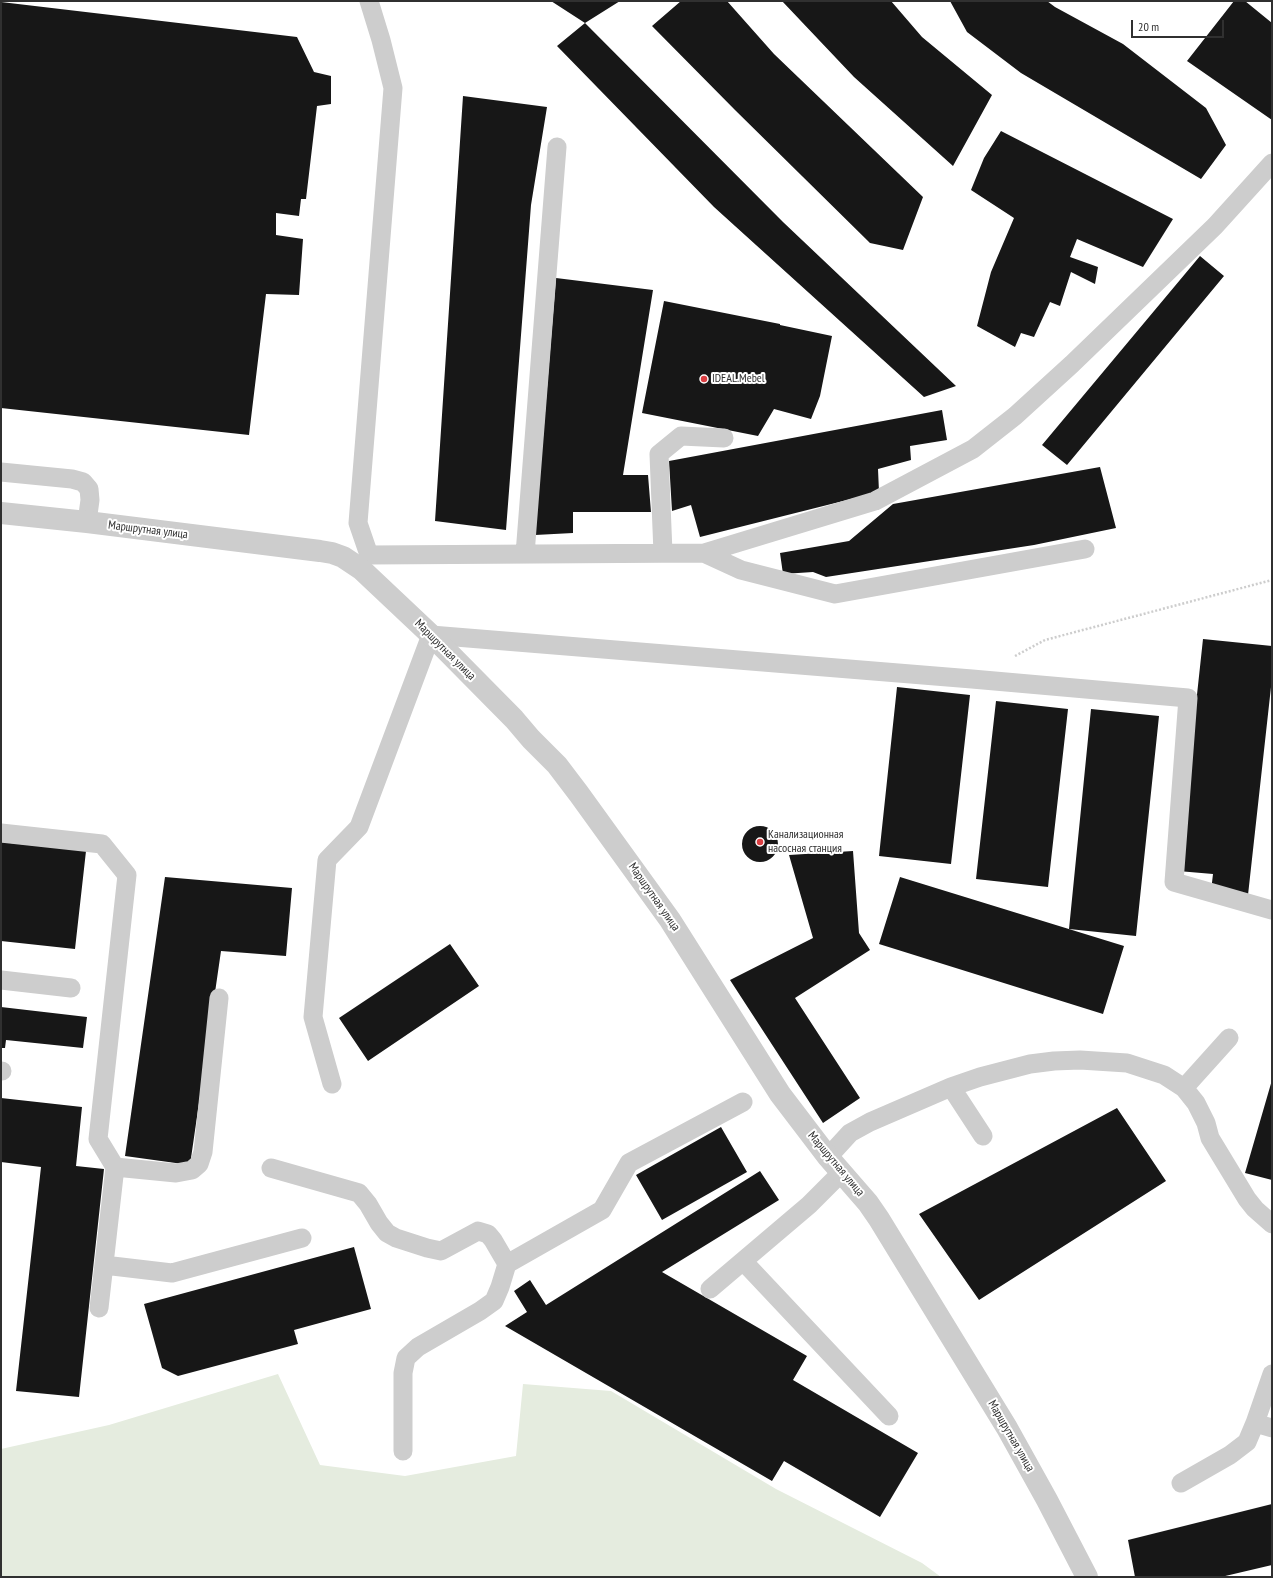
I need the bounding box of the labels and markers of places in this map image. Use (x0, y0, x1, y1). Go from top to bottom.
place label: IDEAL.Mebel (712, 372, 765, 386)
marker: IDEAL.Mebel (699, 374, 709, 384)
place label: Канализационная насосная станция (768, 828, 844, 856)
marker: Канализационная насосная станция (755, 837, 765, 847)

